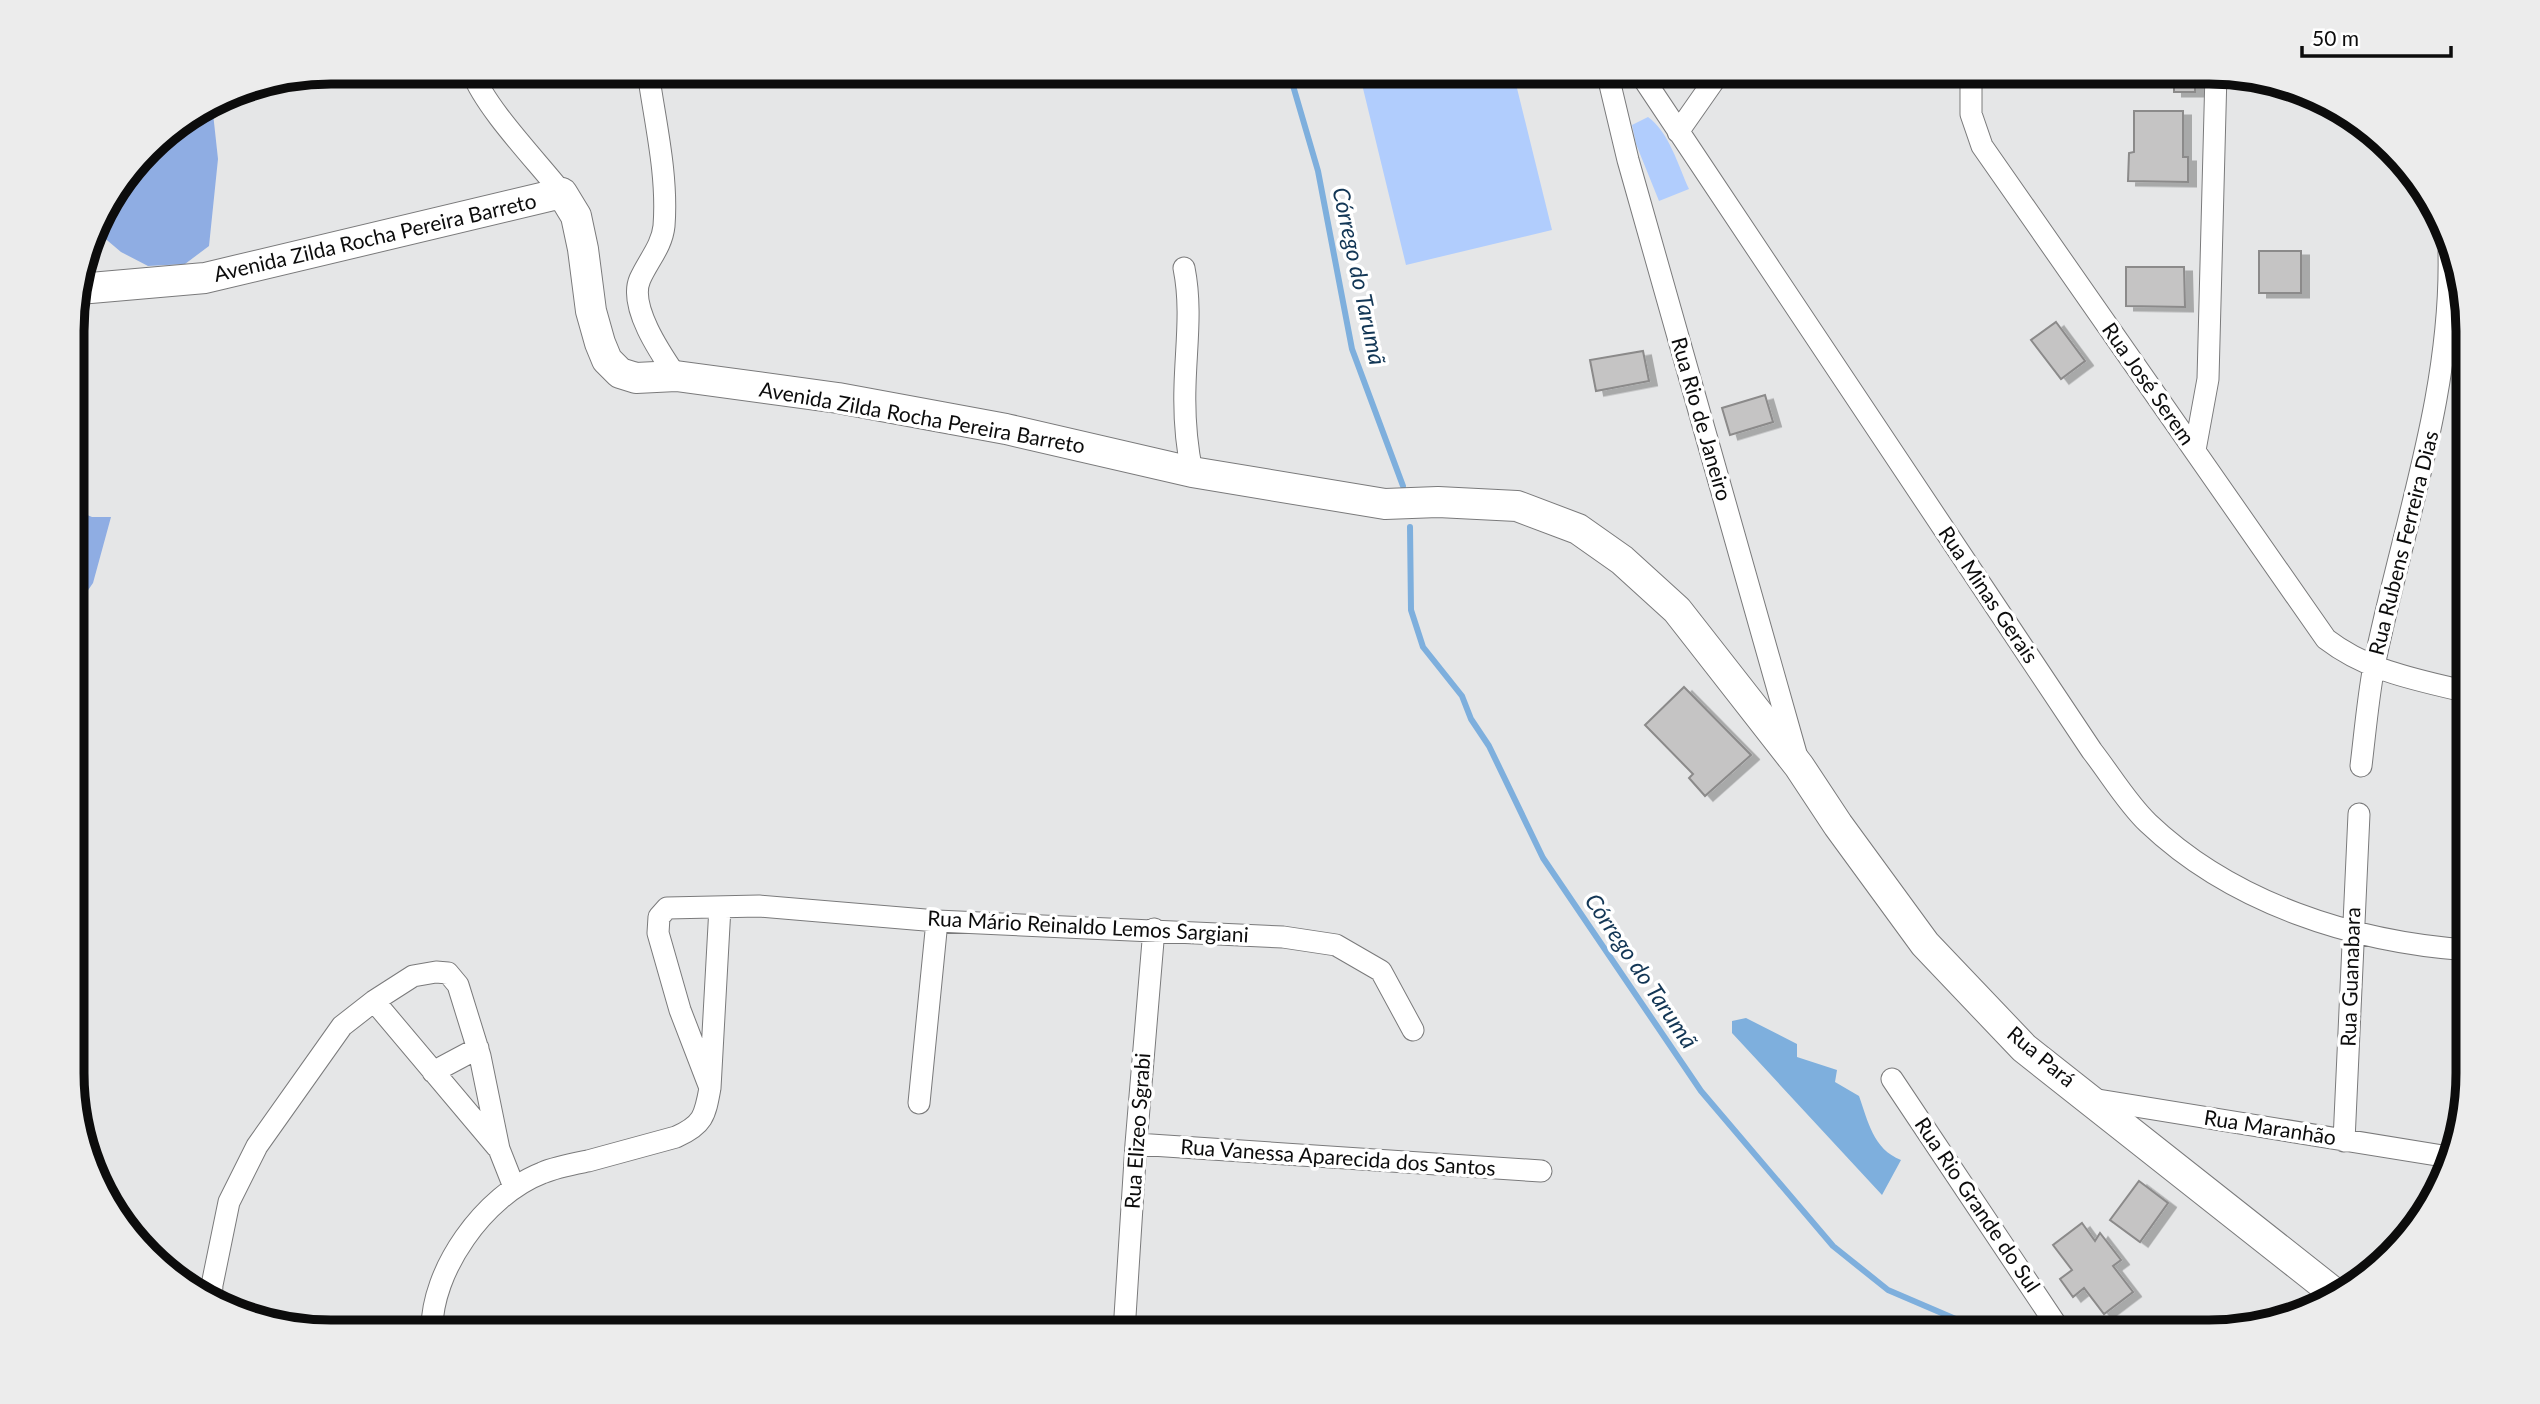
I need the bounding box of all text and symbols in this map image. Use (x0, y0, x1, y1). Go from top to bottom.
scale bar (2302, 14, 2451, 58)
text: 50 m (2312, 25, 2359, 50)
water label: Córrego do Tarumã (1327, 184, 1393, 367)
street label: Avenida Zilda Rocha Pereira Barreto (211, 187, 538, 286)
street label: Rua José Serem (2098, 317, 2201, 449)
street label: Rua Rio de Janeiro (1667, 334, 1738, 503)
street label: Avenida Zilda Rocha Pereira Barreto (757, 376, 1087, 458)
street label: Rua Rubens Ferreira Dias (2363, 428, 2443, 657)
street label: Rua Minas Gerais (1934, 521, 2044, 667)
water label: Córrego do Tarumã (1580, 888, 1704, 1053)
street label: Rua Mário Reinaldo Lemos Sargiani (927, 905, 1249, 946)
street label: Rua Guanabara (2335, 907, 2364, 1047)
street label: Rua Pará (2003, 1020, 2081, 1091)
street label: Rua Elizeo Sgrabi (1119, 1052, 1154, 1210)
street label: Rua Maranhão (2202, 1104, 2338, 1149)
street label: Rua Rio Grande do Sul (1910, 1112, 2046, 1296)
street label: Rua Vanessa Aparecida dos Santos (1180, 1133, 1497, 1180)

